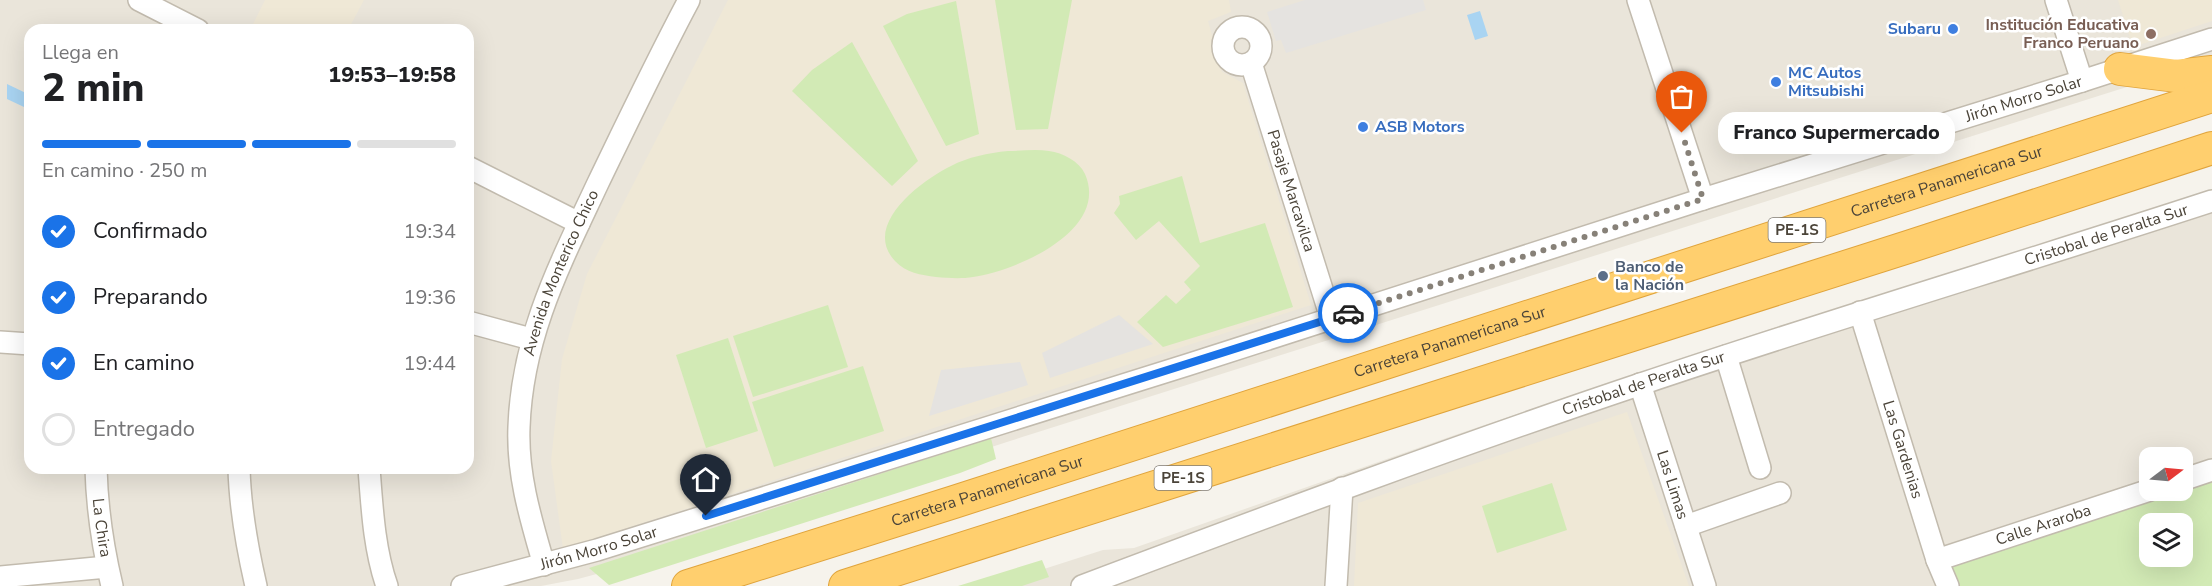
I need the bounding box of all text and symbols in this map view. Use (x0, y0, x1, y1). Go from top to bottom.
place label: Institución Educativa Franco Peruano (1985, 14, 2139, 54)
place label: Subaru (1888, 18, 1941, 40)
marker: Subaru (1946, 22, 1960, 36)
marker: Institución Educativa Franco Peruano (2144, 27, 2158, 41)
text: Llega en (42, 39, 119, 66)
text: 19:53–19:58 (328, 60, 456, 90)
text: 2 min (42, 62, 145, 115)
place label: MC Autos Mitsubishi (1788, 62, 1864, 102)
pin (1656, 71, 1707, 133)
street label: Jirón Morro Solar (1962, 71, 2085, 128)
marker: MC Autos Mitsubishi (1769, 75, 1783, 89)
icon: bag (1665, 80, 1698, 113)
callout: Franco Supermercado (1718, 112, 1955, 154)
place label: ASB Motors (1375, 116, 1465, 138)
text: Franco Supermercado (1733, 119, 1940, 146)
marker: ASB Motors (1356, 120, 1370, 134)
street label: Pasaje Marcavilca (1262, 127, 1321, 255)
street label: Carretera Panamericana Sur (1848, 140, 2046, 223)
text: En camino · 250 m (42, 157, 207, 184)
street label: Avenida Monterico Chico (518, 186, 604, 358)
street label: Cristobal de Peralta Sur (2022, 198, 2191, 271)
icon: check (42, 215, 75, 248)
text: Confirmado (93, 216, 208, 246)
text: 19:34 (403, 218, 456, 245)
road number: PE-1S (1768, 218, 1826, 242)
place label: Banco de la Nación (1615, 256, 1684, 296)
marker: Banco de la Nación (1596, 269, 1610, 283)
icon: check (42, 281, 75, 314)
text: Preparando (93, 282, 208, 312)
courier (1318, 283, 1378, 343)
text: 19:36 (403, 284, 456, 311)
icon: car (1332, 297, 1365, 330)
street label: Carretera Panamericana Sur (1351, 301, 1549, 383)
street label: Cristobal de Peralta Sur (1559, 346, 1728, 421)
icon: check (42, 347, 75, 380)
text: En camino (93, 348, 194, 378)
text: 19:44 (403, 350, 456, 377)
street label: Las Gardenias (1877, 398, 1928, 501)
text: Entregado (93, 414, 195, 444)
north arrow (2139, 447, 2193, 501)
map controls (2139, 447, 2193, 567)
street label: Las Limas (1651, 448, 1694, 522)
street label: Carretera Panamericana Sur (888, 450, 1087, 532)
pin (680, 454, 731, 516)
icon: home (689, 463, 722, 496)
road number: PE-1S (1154, 466, 1212, 490)
street label: La Chira (87, 497, 117, 559)
street label: Calle Araroba (1993, 499, 2094, 551)
button: layers (2139, 513, 2193, 567)
street label: Jirón Morro Solar (537, 521, 661, 576)

